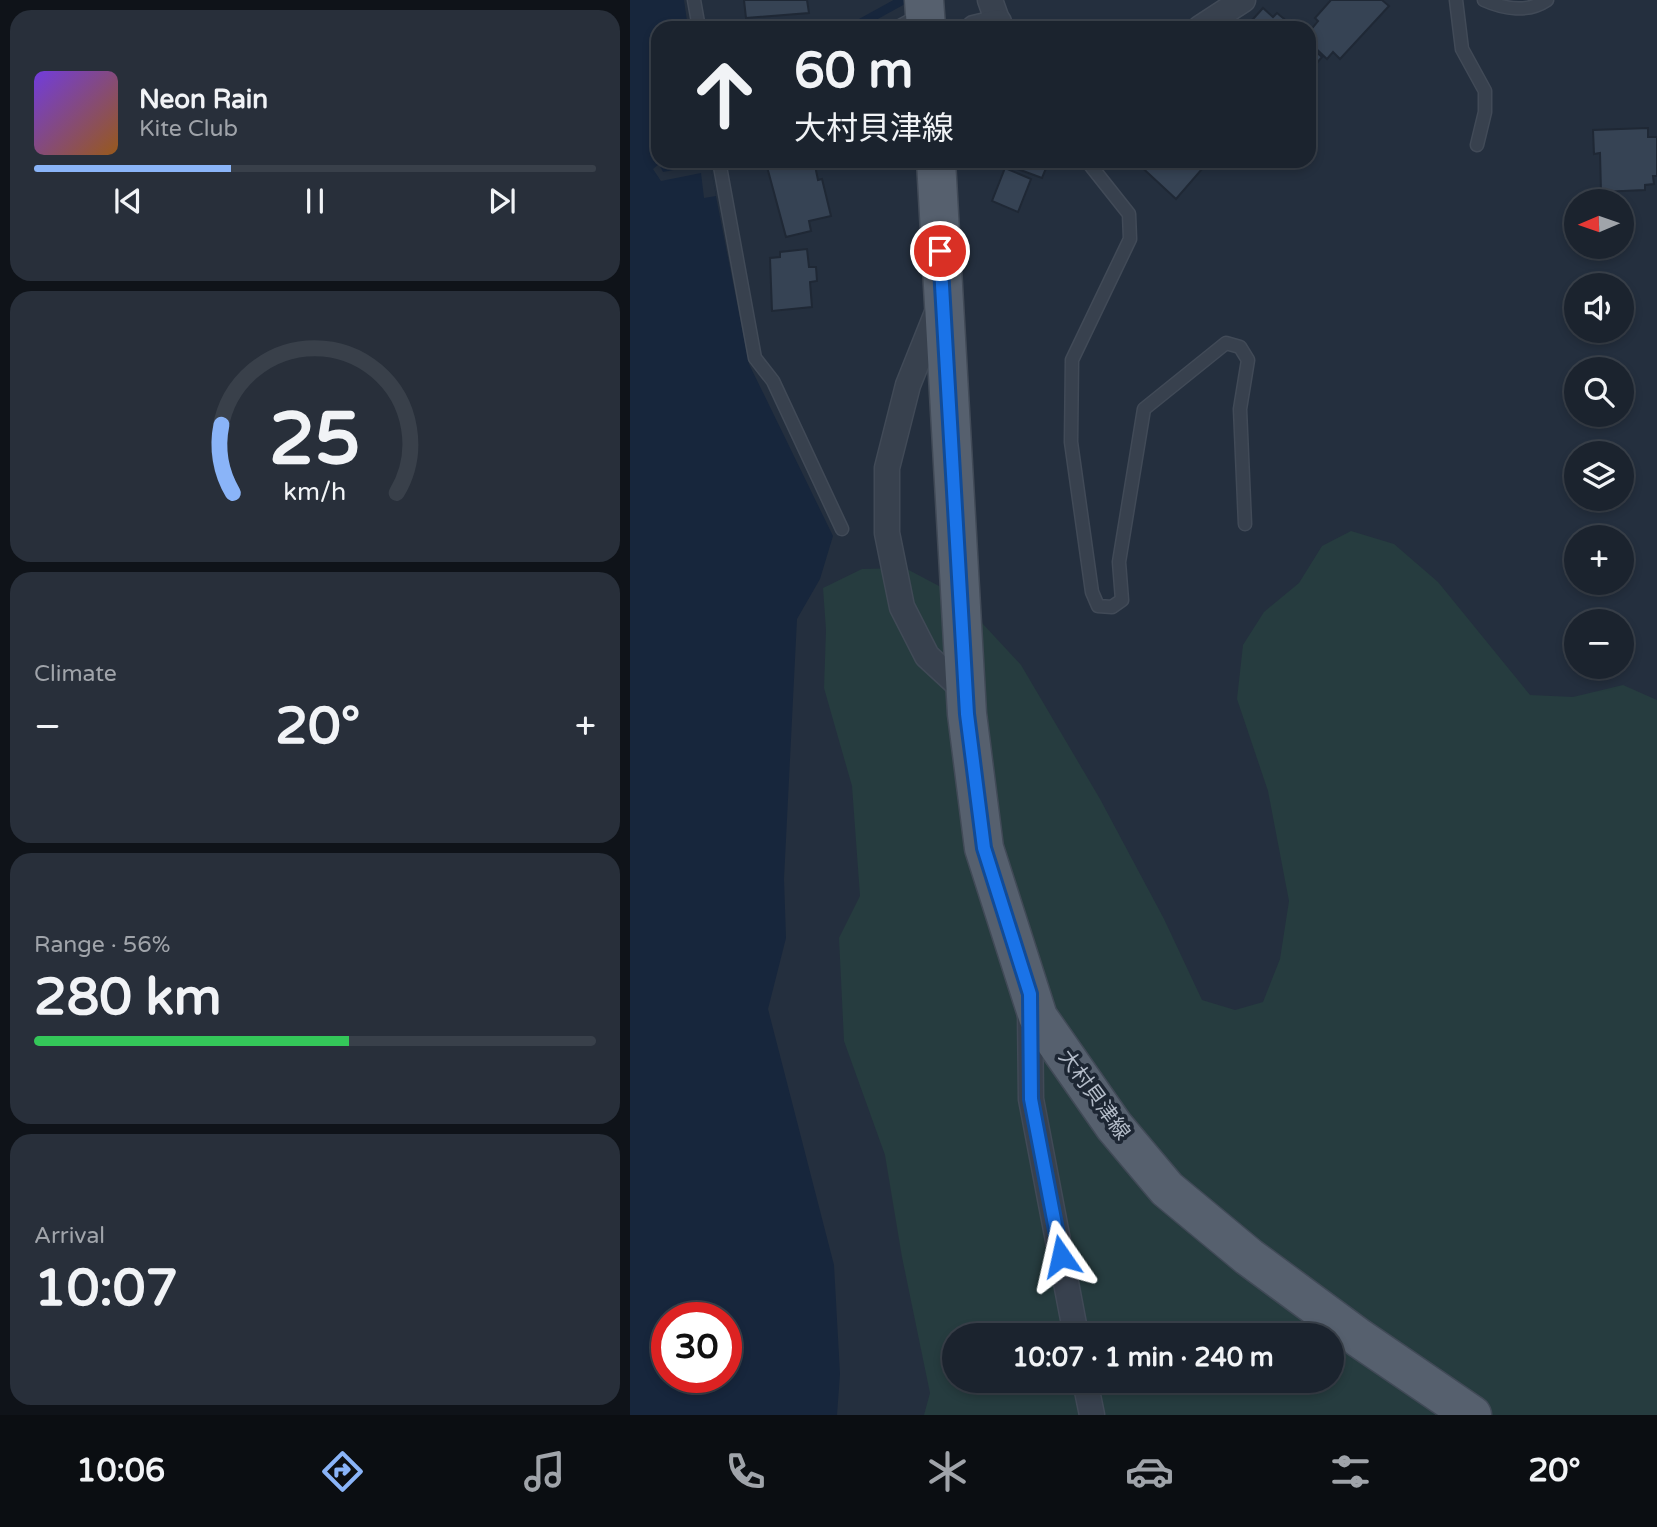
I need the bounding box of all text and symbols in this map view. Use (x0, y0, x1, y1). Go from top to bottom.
text: 60 m (794, 42, 913, 101)
icon: ahead (679, 49, 770, 140)
text: Neon Rain (139, 84, 268, 115)
text: 大村貝津線 (794, 110, 954, 148)
text: Kite Club (139, 115, 238, 143)
icon: previous (109, 182, 147, 220)
icon: pause (296, 182, 334, 220)
icon: next (483, 182, 521, 220)
north arrow (1564, 189, 1634, 259)
map controls (1564, 189, 1634, 679)
pin (910, 221, 970, 281)
icon: arrive (921, 232, 959, 270)
button: sound (1564, 273, 1634, 343)
button: search (1564, 357, 1634, 427)
text: 25 (269, 396, 361, 484)
button: layers (1564, 441, 1634, 511)
text: km/h (284, 476, 346, 506)
button: + (1564, 525, 1634, 595)
button: − (1564, 609, 1634, 679)
text: Climate (34, 660, 117, 688)
text: 20° (275, 695, 360, 758)
text: − (34, 704, 61, 750)
text: + (575, 704, 596, 750)
text: Range · 56% (34, 931, 170, 959)
text: 280 km (34, 966, 222, 1029)
street label: 大村貝津線 (1053, 1045, 1135, 1145)
position arrow (1024, 1219, 1098, 1293)
text: Arrival (34, 1222, 105, 1250)
text: 10:07 (34, 1257, 178, 1320)
speed limit sign: 30 (651, 1302, 742, 1393)
text: 10:07 · 1 min · 240 m (1012, 1342, 1274, 1373)
icon: directions (318, 1447, 367, 1496)
icon: music (520, 1447, 569, 1496)
icon: phone (721, 1447, 770, 1496)
icon: climate (923, 1447, 972, 1496)
icon: car (1125, 1447, 1174, 1496)
icon: filters (1326, 1447, 1375, 1496)
text: 10:06 (76, 1452, 165, 1490)
text: 20° (1528, 1452, 1581, 1490)

